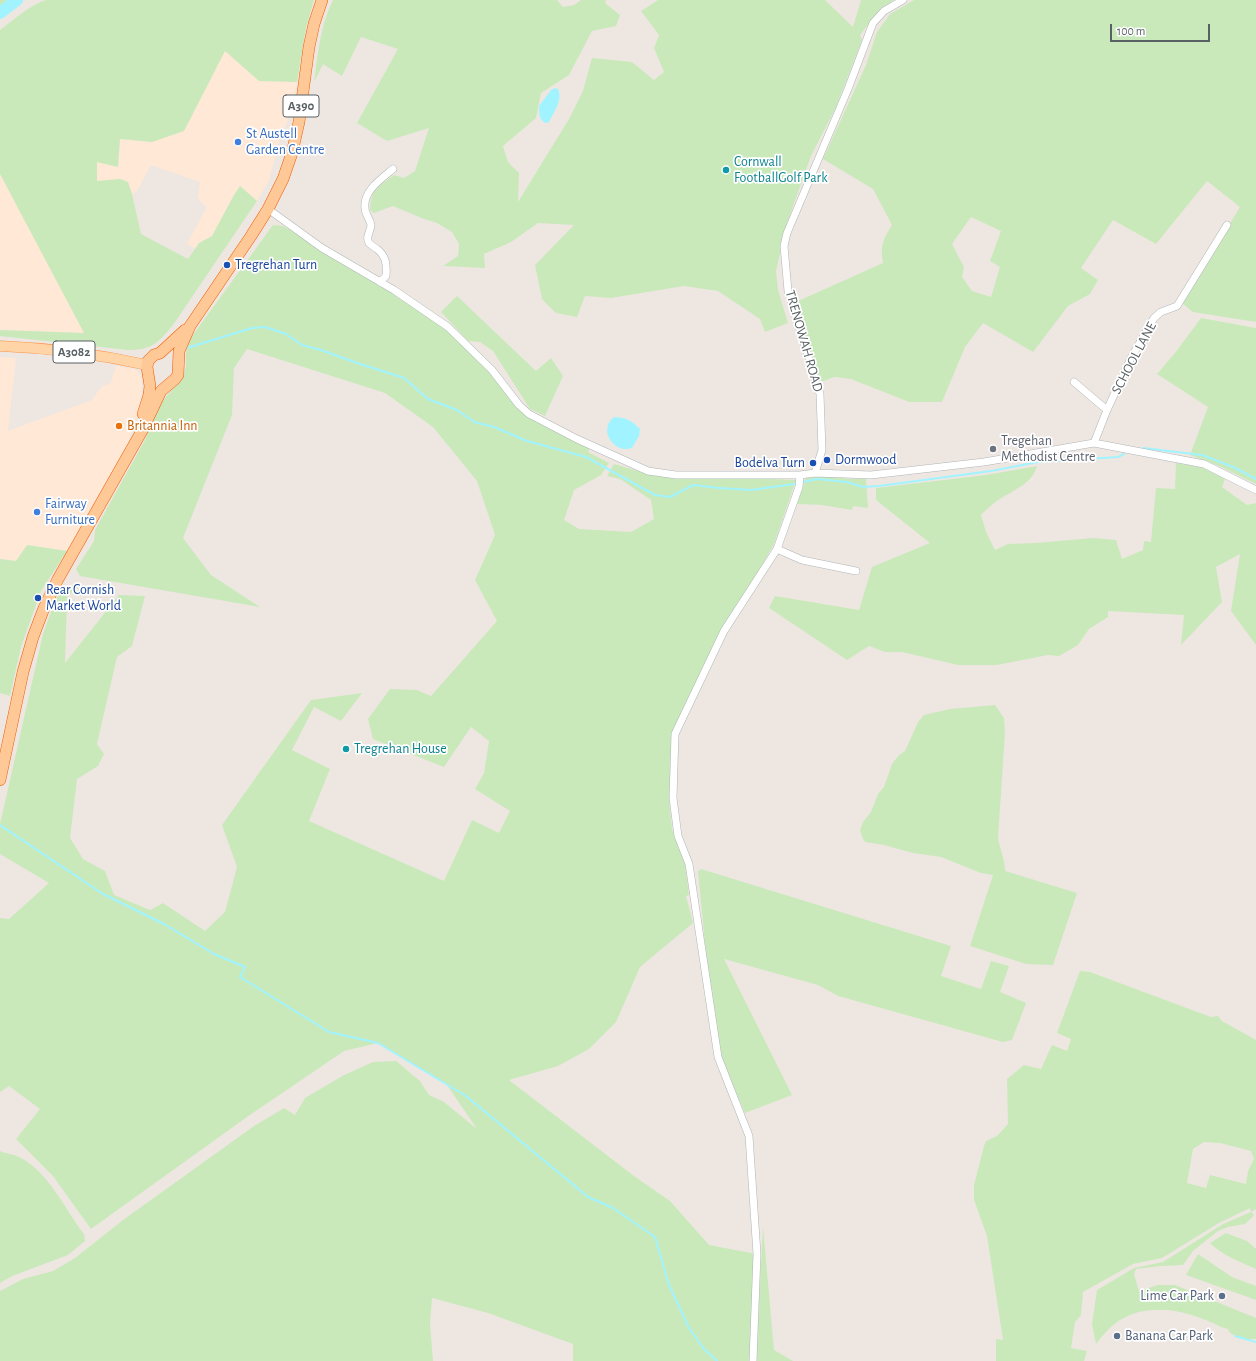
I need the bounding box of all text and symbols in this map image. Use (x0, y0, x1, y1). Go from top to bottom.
scale bar (1112, 16, 1212, 42)
text: 100 m (1117, 25, 1145, 37)
road number: A390 (283, 95, 319, 117)
place label: St Austell Garden Centre (246, 126, 324, 158)
marker: St Austell Garden Centre (233, 137, 243, 147)
place label: Cornwall FootballGolf Park (734, 154, 828, 186)
marker: Cornwall FootballGolf Park (721, 165, 731, 175)
place label: Tregrehan Turn (235, 257, 317, 273)
marker: Tregrehan Turn (222, 260, 232, 270)
street label: TRENOWAH ROAD (781, 288, 827, 394)
street label: SCHOOL LANE (1108, 319, 1160, 397)
road number: A3082 (53, 341, 95, 363)
place label: Britannia Inn (127, 418, 197, 434)
marker: Britannia Inn (114, 421, 124, 431)
place label: Tregehan Methodist Centre (1001, 433, 1096, 466)
marker: Tregehan Methodist Centre (988, 444, 998, 454)
place label: Dormwood (835, 452, 896, 468)
place label: Bodelva Turn (735, 455, 805, 471)
marker: Dormwood (822, 455, 832, 465)
marker: Bodelva Turn (808, 458, 818, 468)
place label: Fairway Furniture (45, 496, 95, 528)
marker: Fairway Furniture (32, 507, 42, 517)
place label: Rear Cornish Market World (46, 582, 121, 614)
marker: Rear Cornish Market World (33, 593, 43, 603)
place label: Tregrehan House (354, 741, 447, 757)
marker: Tregrehan House (341, 744, 351, 754)
place label: Lime Car Park (1140, 1288, 1214, 1304)
marker: Lime Car Park (1217, 1291, 1227, 1301)
place label: Banana Car Park (1125, 1328, 1213, 1344)
marker: Banana Car Park (1112, 1331, 1122, 1341)

